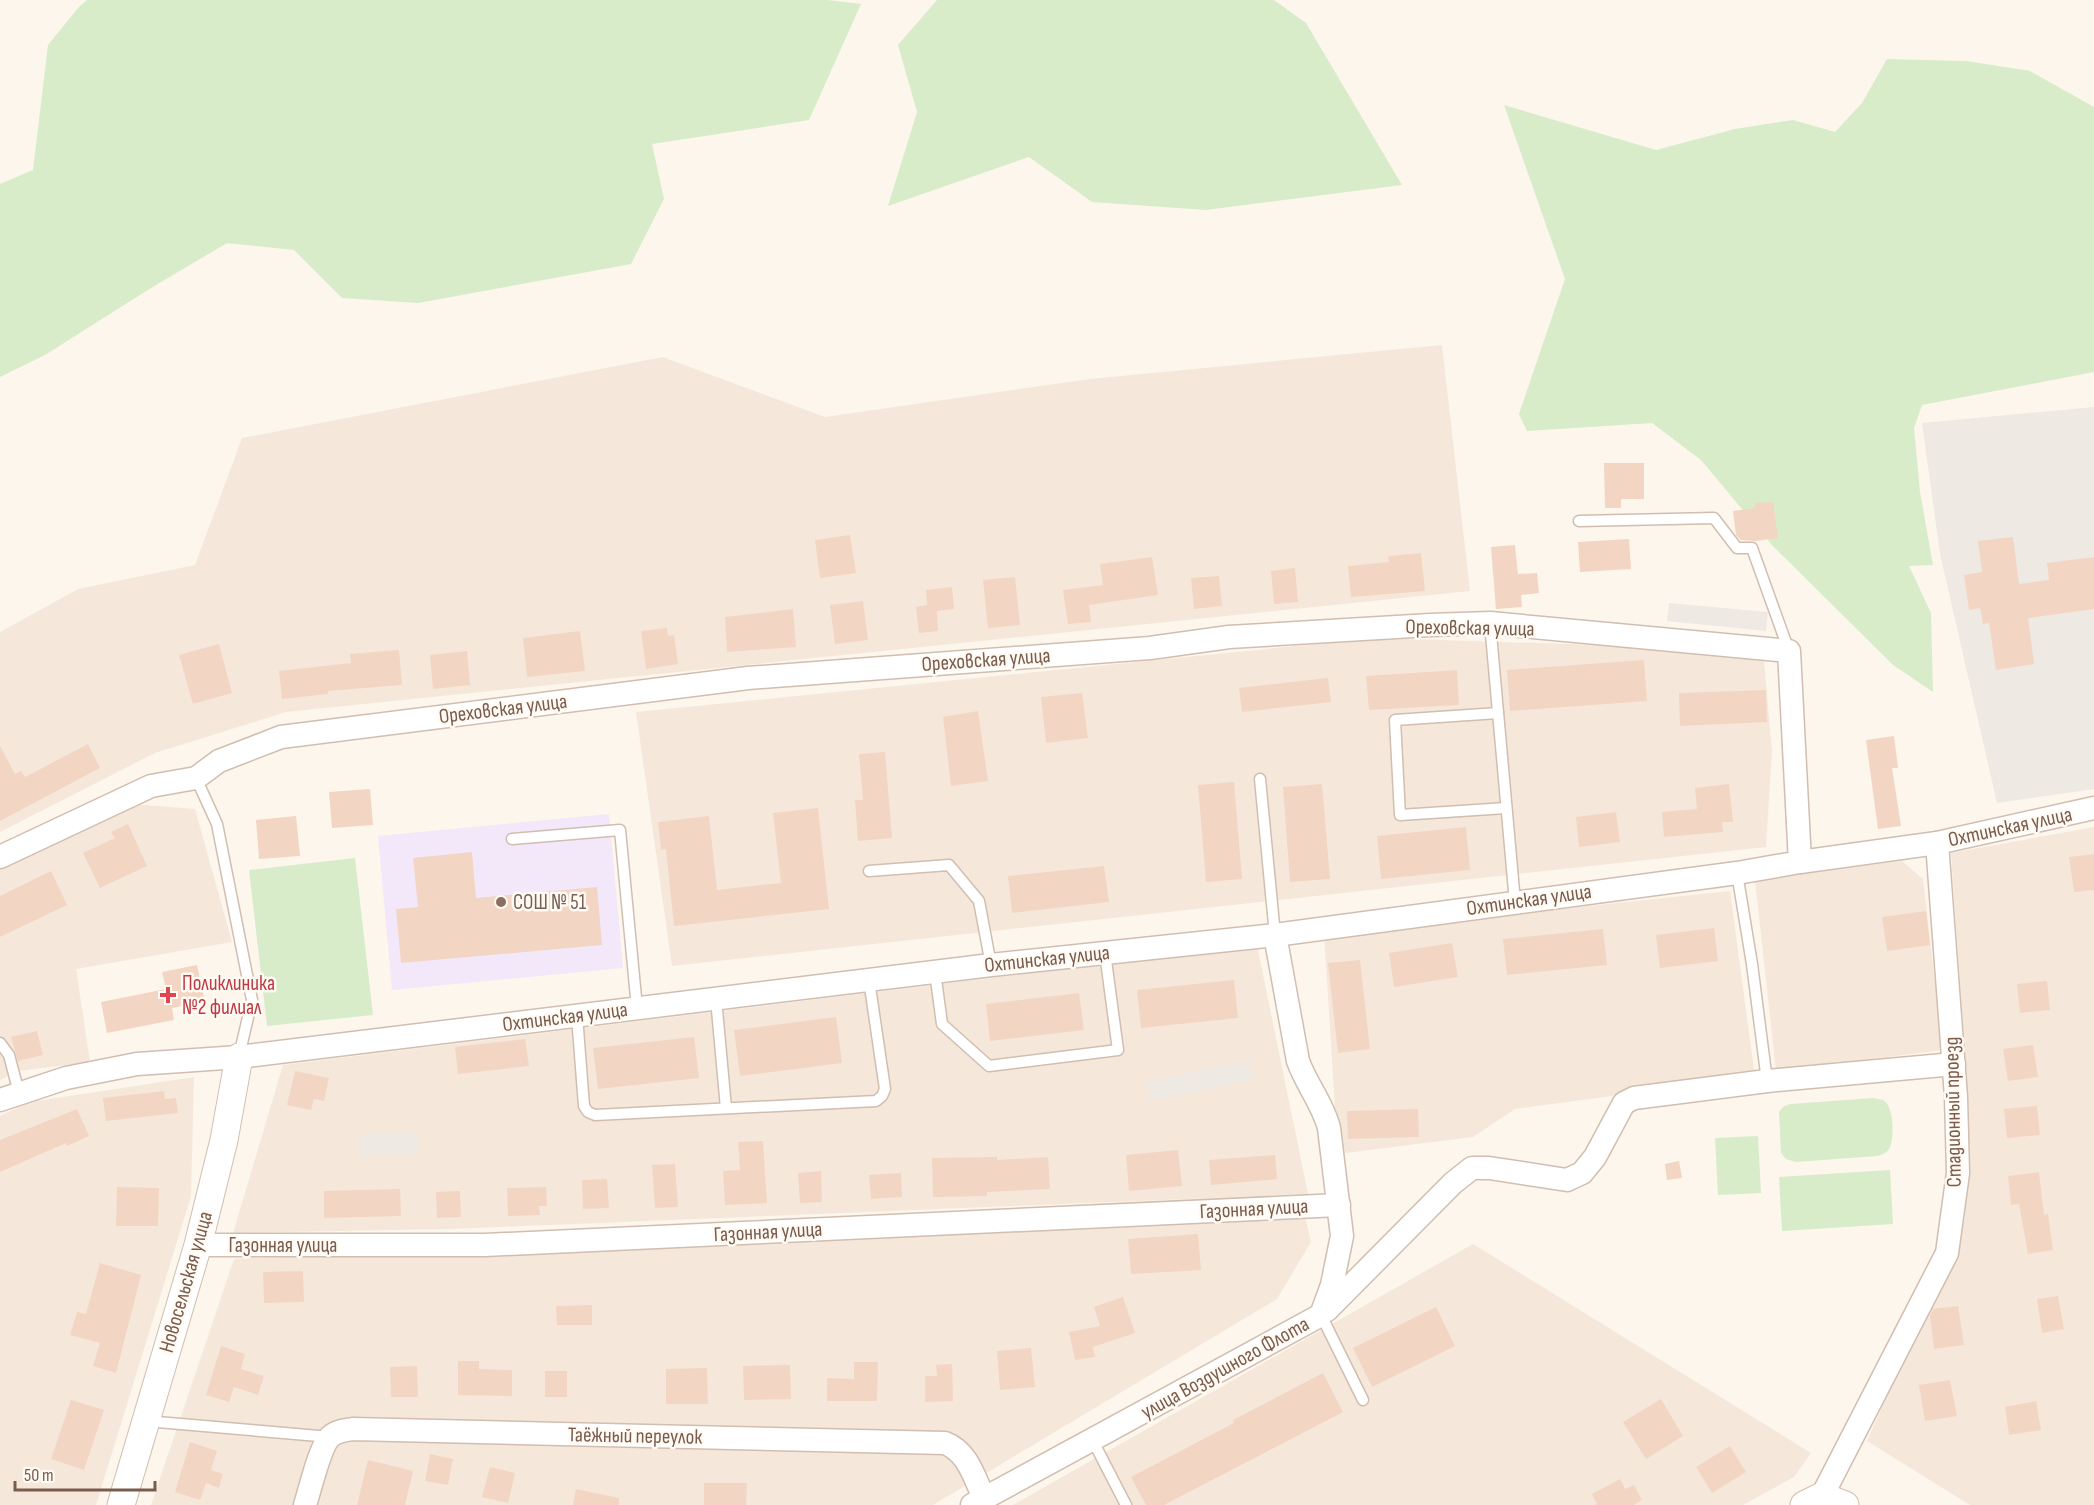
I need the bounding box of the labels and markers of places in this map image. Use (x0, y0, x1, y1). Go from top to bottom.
place label: СОШ № 51 (513, 890, 587, 915)
marker: СОШ № 51 (494, 895, 508, 909)
place label: Поликлиника №2 филиал (182, 971, 275, 1020)
marker: Поликлиника №2 филиал (159, 986, 177, 1004)

